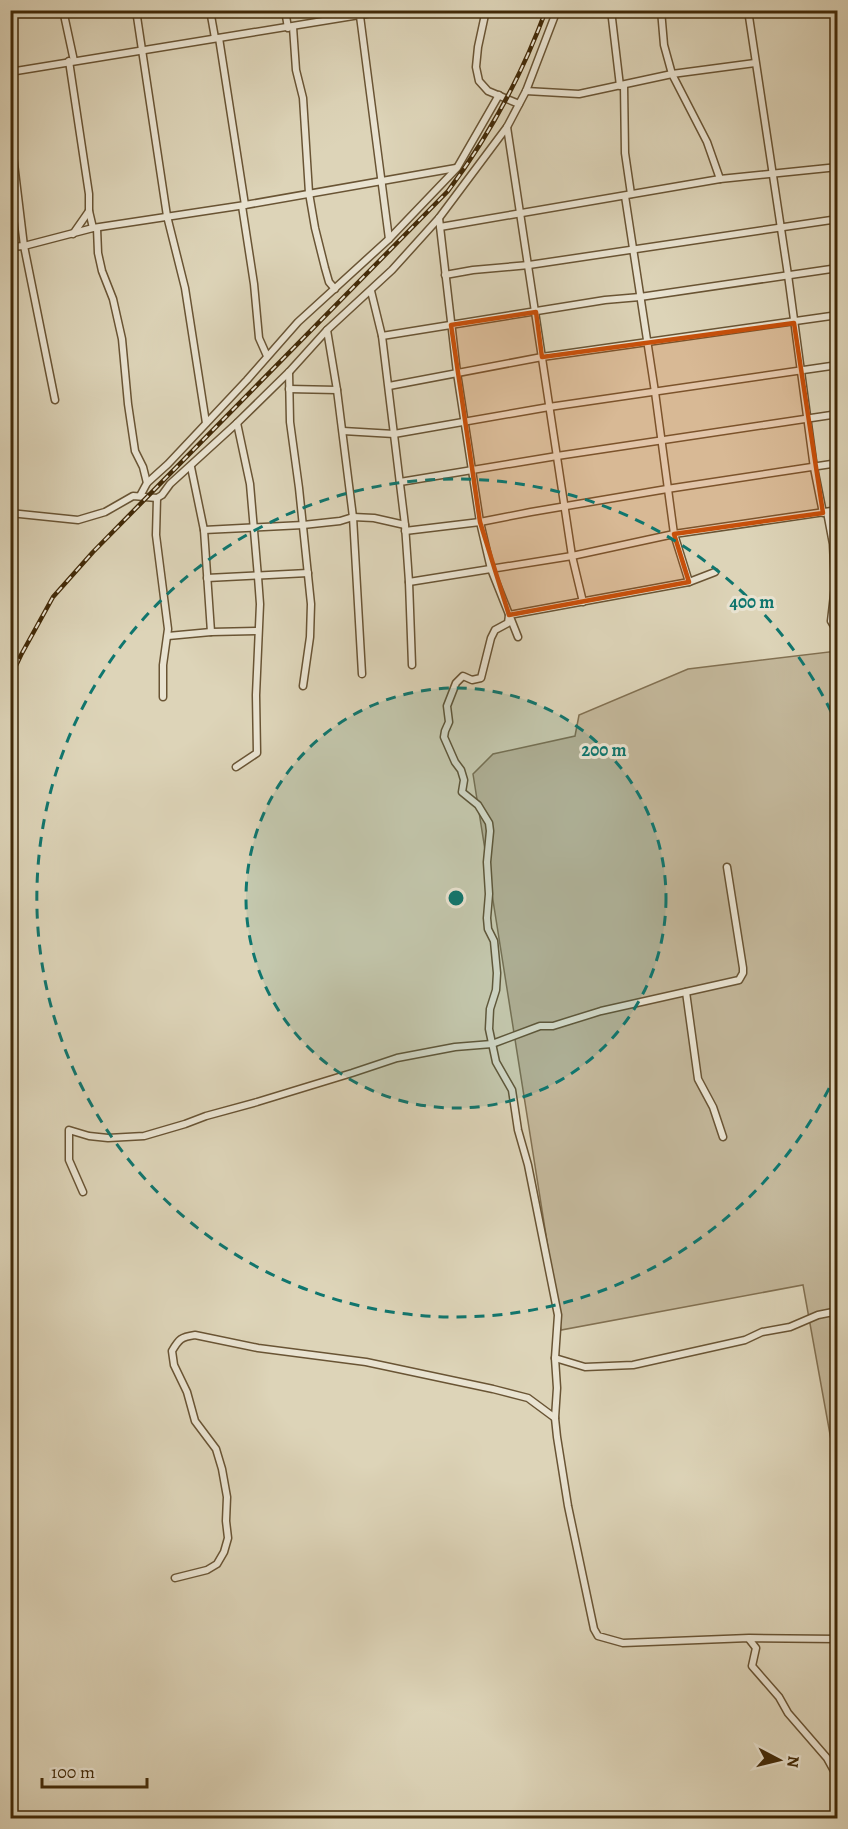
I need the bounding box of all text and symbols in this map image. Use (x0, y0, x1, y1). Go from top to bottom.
text: 400 m (730, 590, 774, 614)
text: 200 m (581, 738, 627, 762)
centre of rings (446, 888, 466, 908)
north arrow (749, 1730, 809, 1790)
scale bar (42, 1751, 147, 1789)
text: N (781, 1755, 805, 1769)
text: 100 m (51, 1760, 95, 1784)

